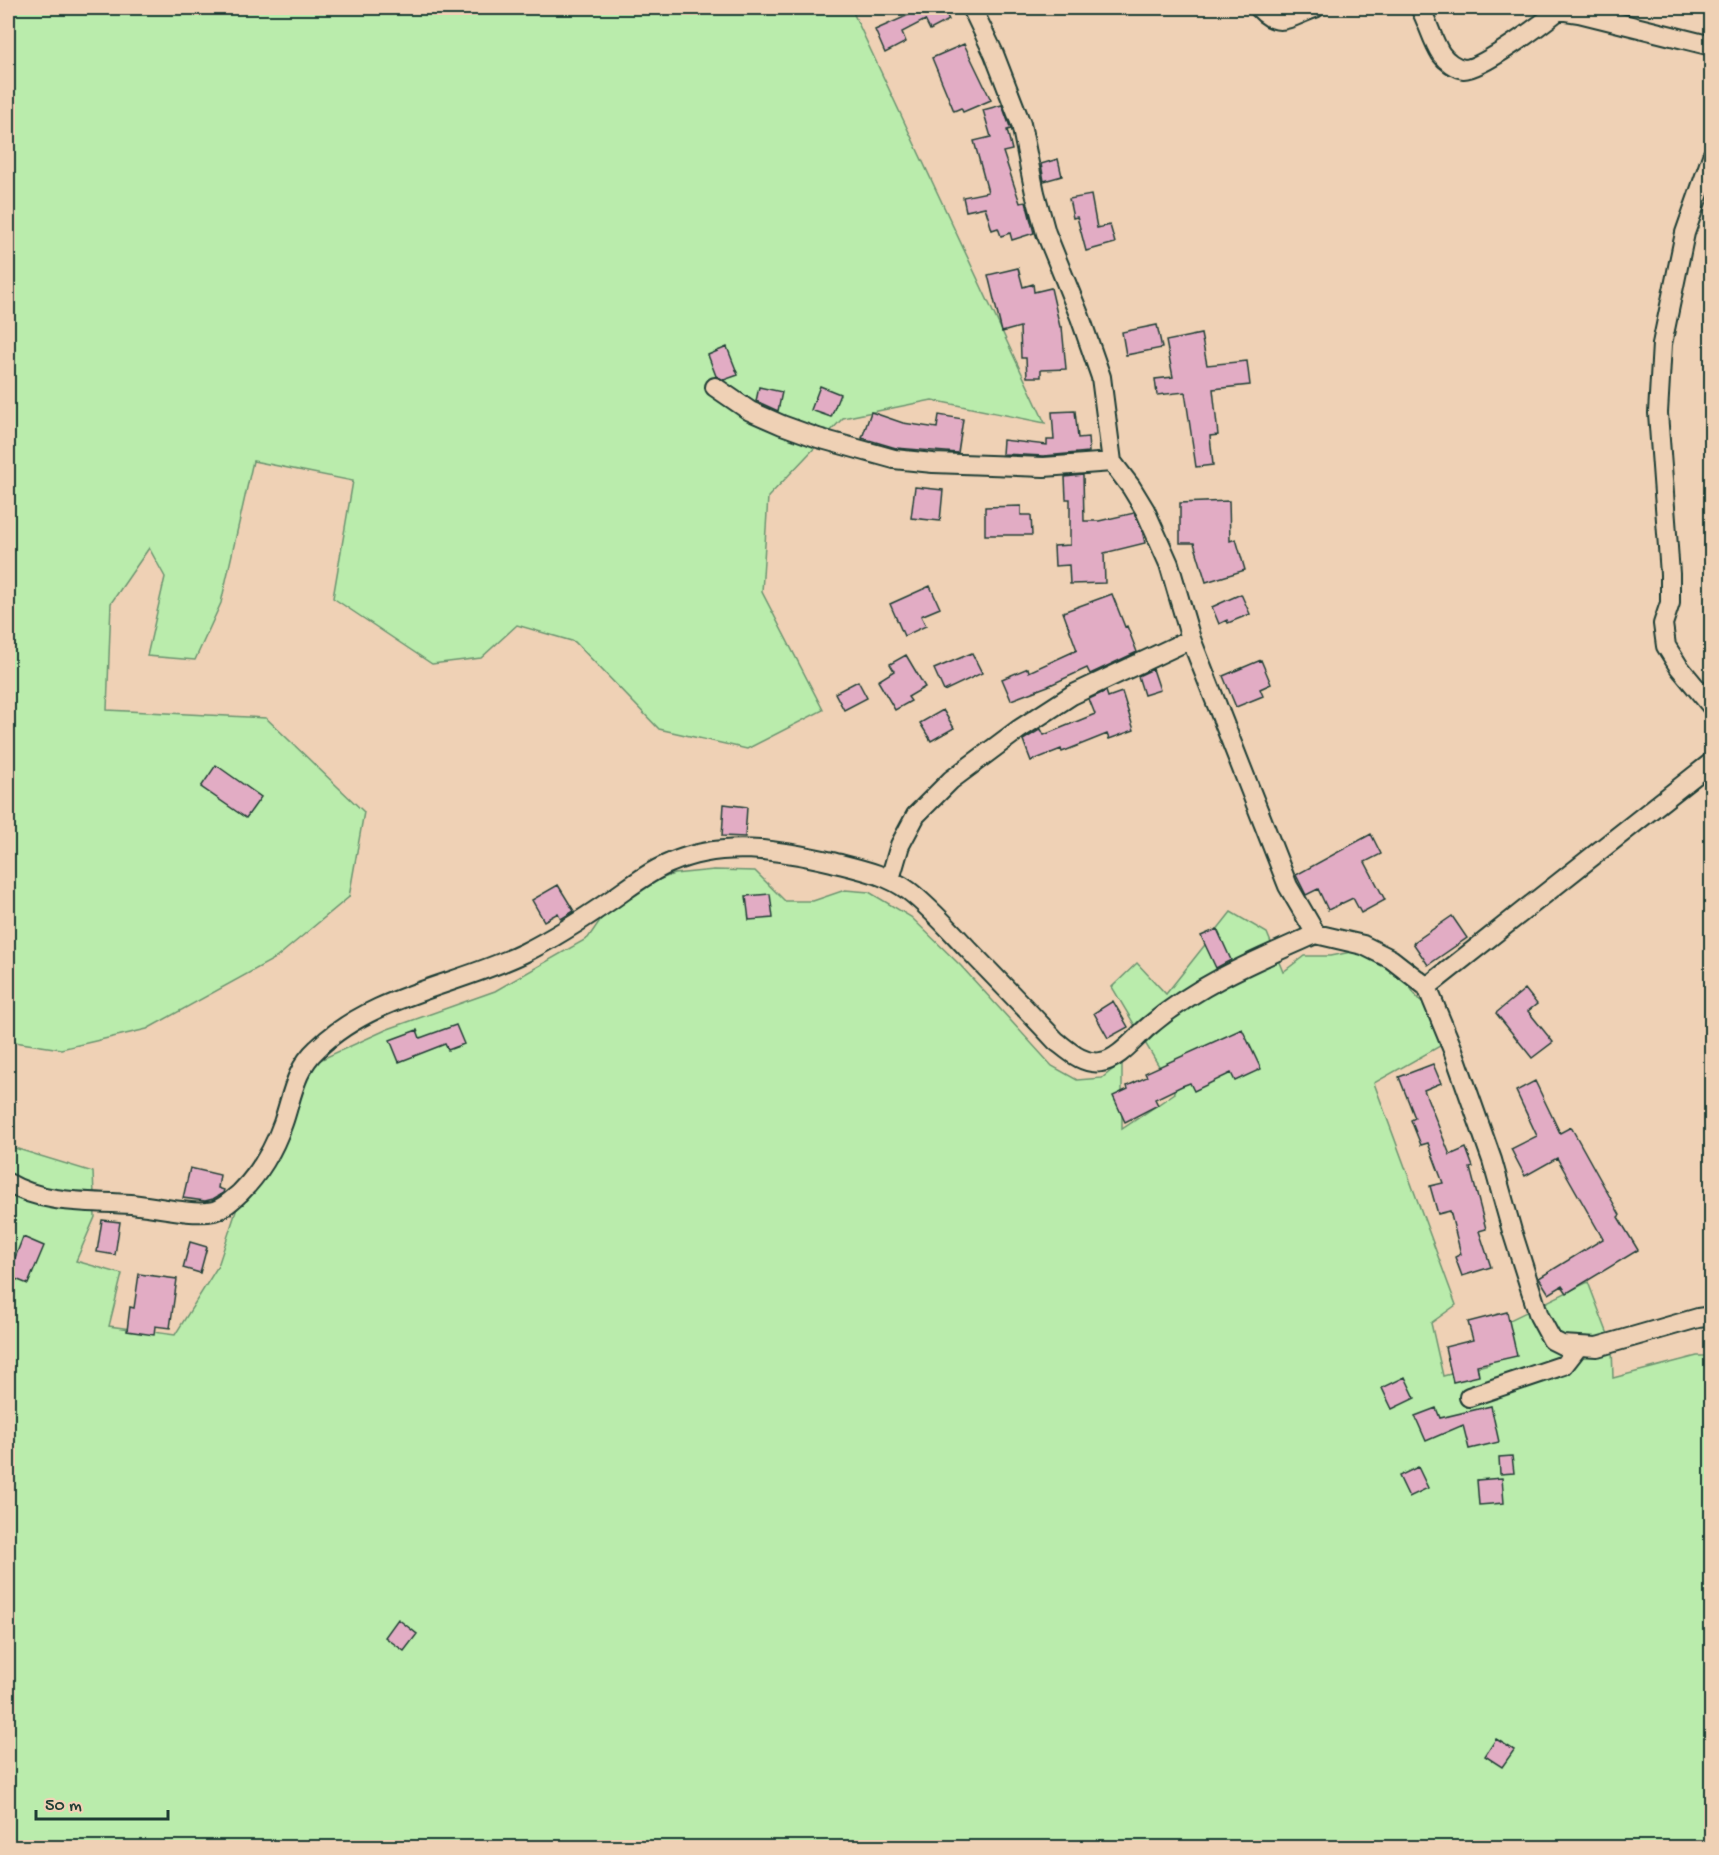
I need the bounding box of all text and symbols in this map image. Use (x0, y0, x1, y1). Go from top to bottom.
scale bar (36, 1783, 168, 1821)
text: 50 m (45, 1796, 82, 1817)

